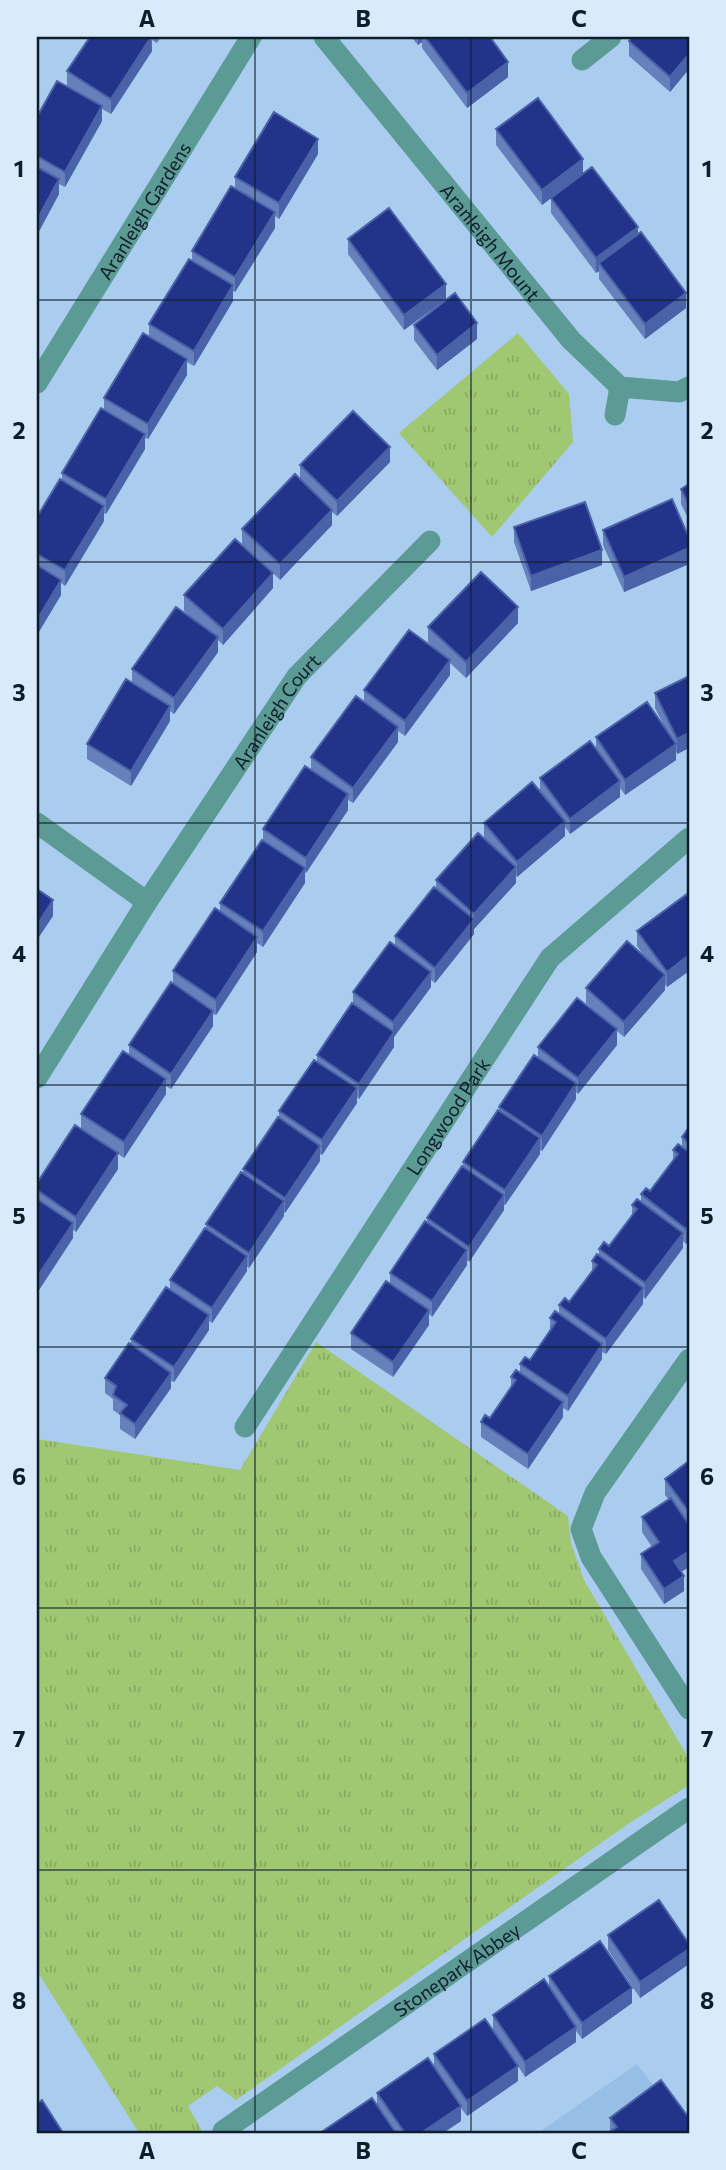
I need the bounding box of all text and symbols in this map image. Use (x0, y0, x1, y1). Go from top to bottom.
text: A (139, 4, 156, 32)
text: B (355, 4, 371, 32)
text: C (571, 4, 587, 32)
street label: Aranleigh Gardens (93, 137, 195, 283)
text: 1 (14, 154, 24, 182)
text: 1 (702, 154, 712, 182)
street label: Aranleigh Mount (436, 178, 546, 305)
text: 2 (12, 416, 26, 444)
text: 2 (700, 416, 714, 444)
street label: Aranleigh Court (227, 648, 325, 773)
text: 3 (12, 678, 26, 706)
text: 3 (700, 678, 714, 706)
text: 4 (12, 939, 26, 967)
text: 4 (700, 939, 714, 967)
street label: Longwood Park (401, 1053, 494, 1179)
text: 5 (12, 1201, 26, 1229)
text: 5 (700, 1201, 714, 1229)
text: 6 (12, 1462, 26, 1490)
text: 6 (700, 1462, 714, 1490)
text: 7 (13, 1724, 25, 1752)
text: 7 (701, 1724, 713, 1752)
street label: Stonepark Abbey (389, 1917, 524, 2021)
text: 8 (12, 1986, 26, 2014)
text: 8 (700, 1986, 714, 2014)
text: A (139, 2136, 156, 2164)
text: B (355, 2136, 371, 2164)
text: C (571, 2136, 587, 2164)

